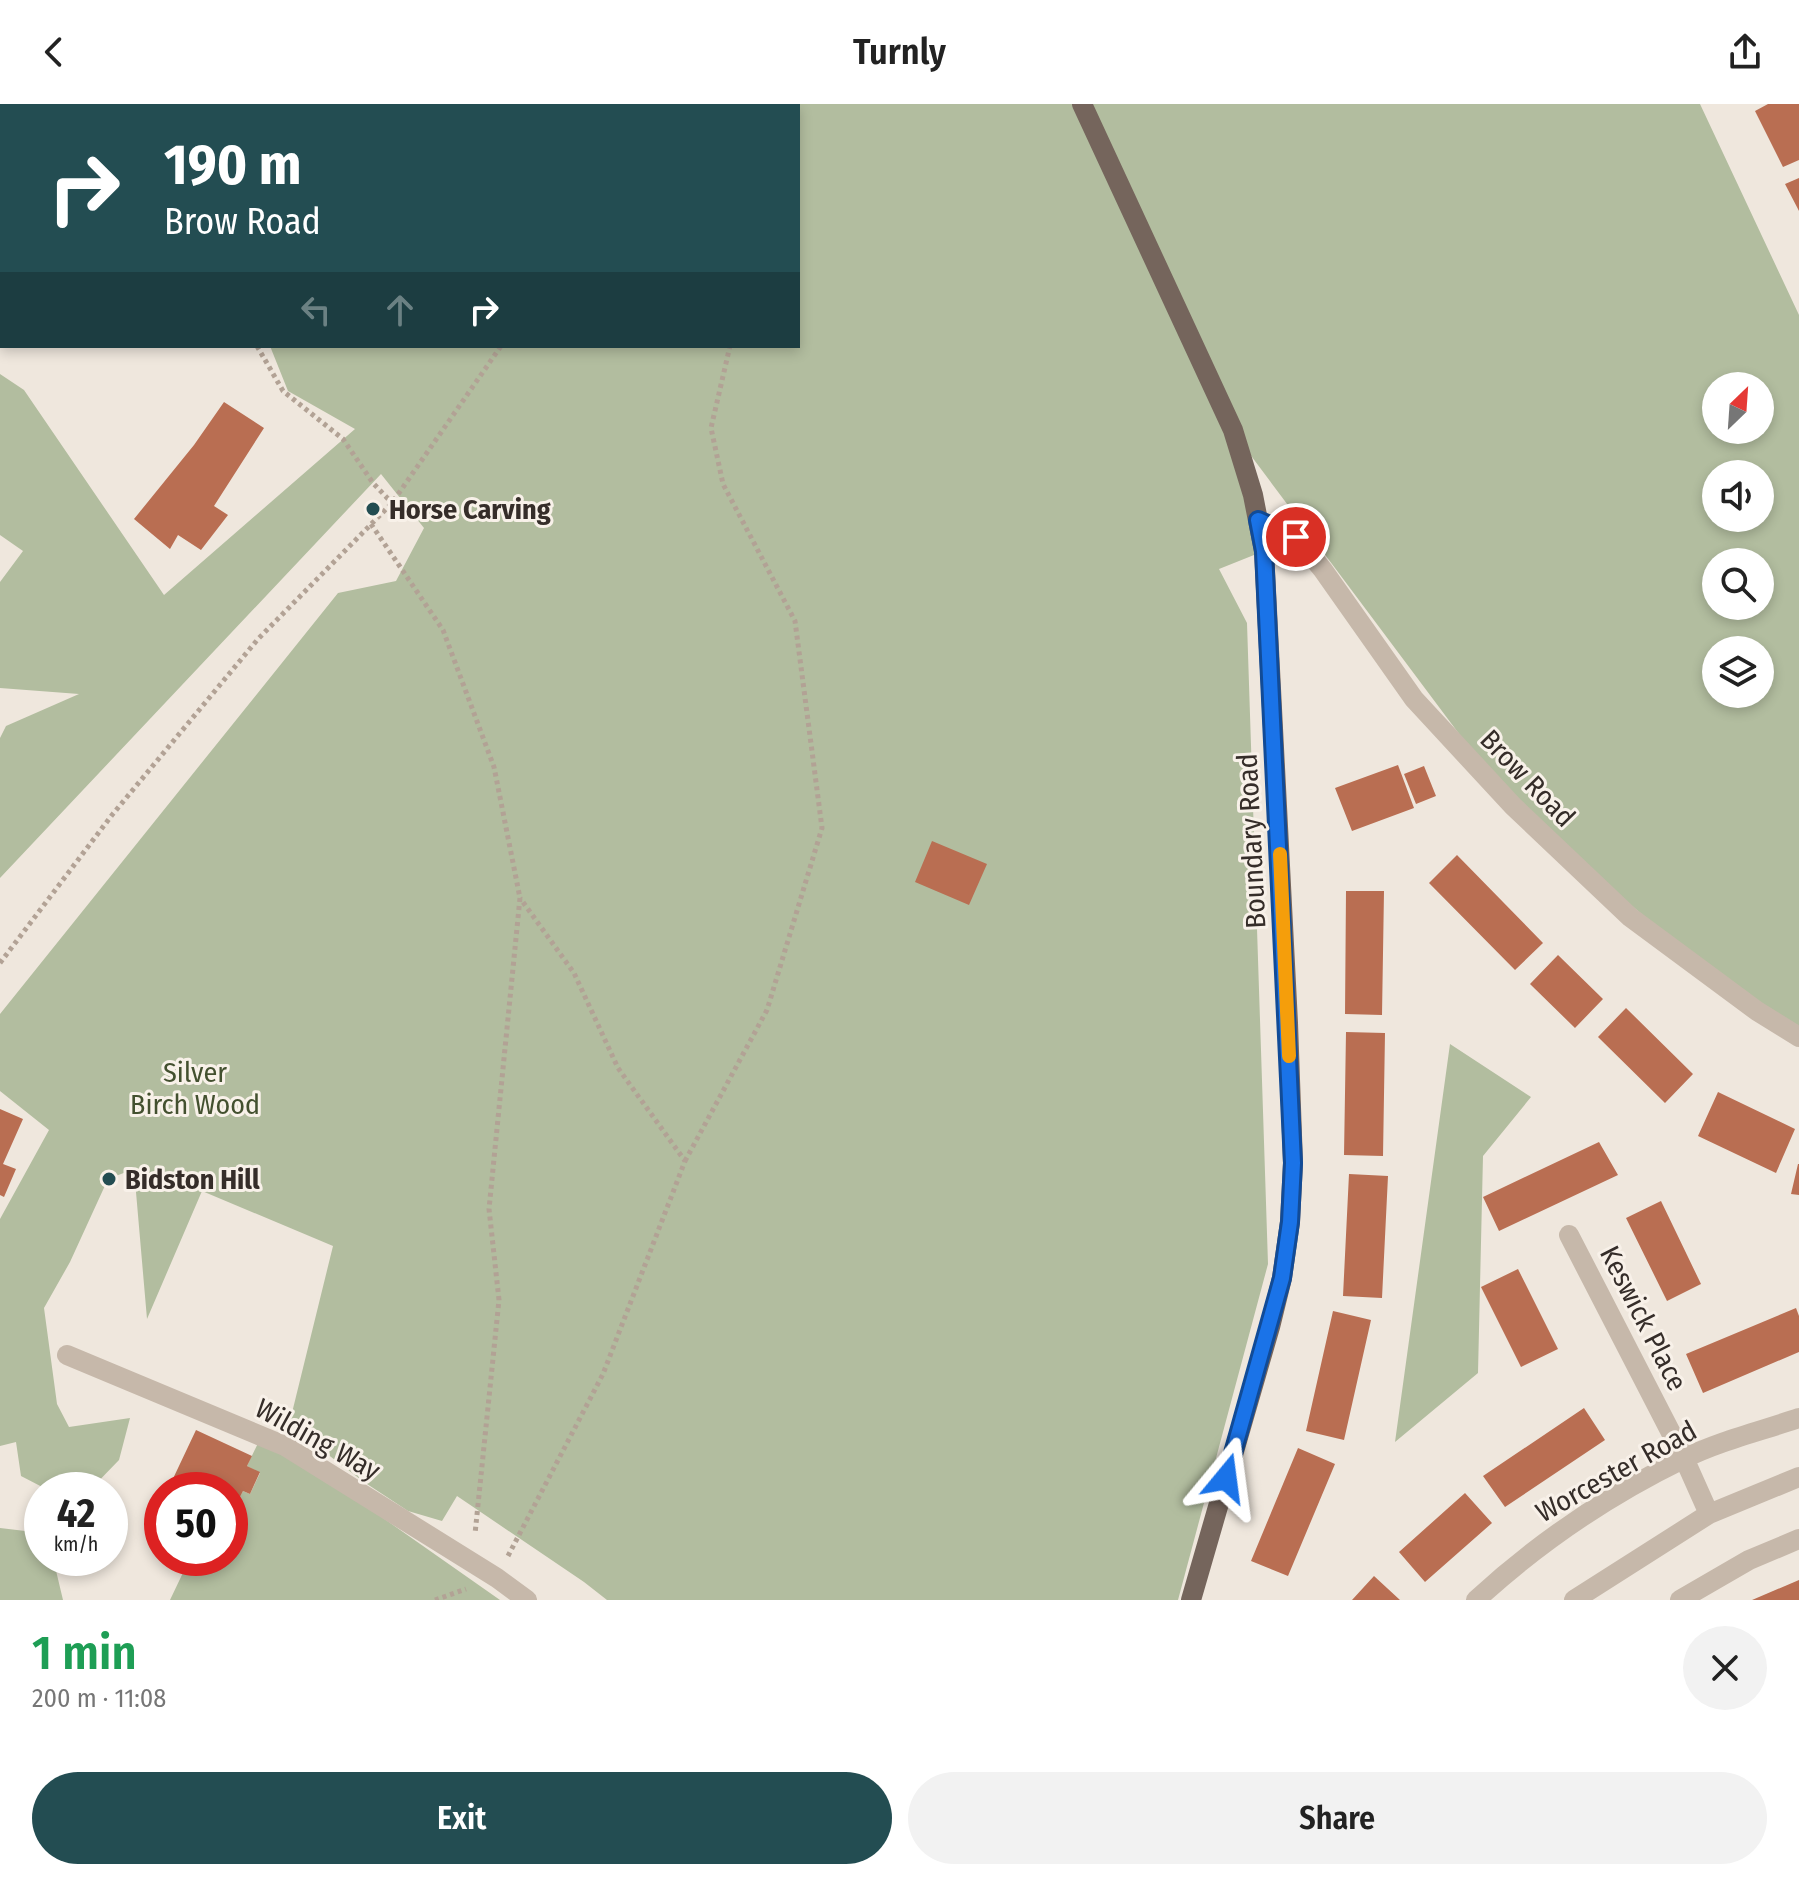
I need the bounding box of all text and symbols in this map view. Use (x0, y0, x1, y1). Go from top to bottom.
icon: back (32, 30, 76, 74)
text: Turnly (853, 30, 946, 74)
icon: share (1723, 30, 1767, 74)
text: 190 m (164, 132, 302, 199)
icon: right (32, 136, 136, 240)
text: Brow Road (164, 200, 321, 244)
icon: left (294, 288, 338, 332)
icon: ahead (378, 288, 422, 332)
icon: right (462, 288, 506, 332)
north arrow (1702, 372, 1774, 444)
map controls (1702, 372, 1774, 708)
button: sound (1702, 460, 1774, 532)
place label: Horse Carving (389, 493, 551, 526)
marker: Horse Carving (364, 500, 382, 518)
pin (1262, 503, 1330, 571)
icon: arrive (1274, 515, 1318, 559)
button: search (1702, 548, 1774, 620)
button: layers (1702, 636, 1774, 708)
street label: Brow Road (1473, 723, 1582, 834)
street label: Boundary Road (1230, 753, 1273, 929)
park label: Silver Birch Wood (130, 1056, 260, 1121)
place label: Bidston Hill (125, 1163, 260, 1196)
marker: Bidston Hill (100, 1170, 118, 1188)
street label: Keswick Place (1593, 1240, 1694, 1396)
street label: Wilding Way (250, 1392, 386, 1488)
street label: Worcester Road (1530, 1414, 1702, 1529)
position arrow (1184, 1436, 1268, 1520)
speed limit sign: 50 (144, 1472, 248, 1576)
text: 42 (57, 1490, 95, 1538)
text: km/h (54, 1532, 98, 1556)
text: 1 min (32, 1624, 137, 1682)
button: close (1683, 1626, 1767, 1710)
text: 200 m · 11:08 (32, 1683, 166, 1714)
button: Exit (32, 1772, 892, 1864)
button: Share (908, 1772, 1767, 1864)

